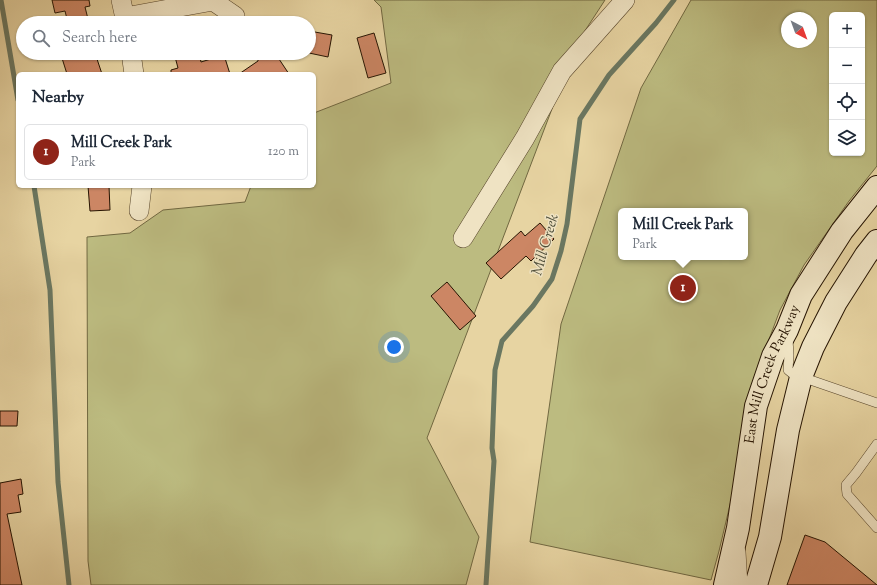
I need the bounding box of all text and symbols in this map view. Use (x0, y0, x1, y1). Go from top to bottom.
north arrow (781, 12, 817, 48)
map controls (829, 12, 865, 156)
button: + (829, 12, 865, 48)
search box (16, 16, 316, 60)
icon: search (30, 27, 52, 49)
text: Search here (62, 28, 137, 49)
button: − (829, 48, 865, 84)
button: locate (829, 84, 865, 120)
text: Nearby (32, 86, 84, 110)
button: layers (829, 120, 865, 156)
text: Mill Creek Park (71, 133, 172, 154)
text: 1 (44, 143, 48, 161)
text: 120 m (268, 143, 299, 161)
text: Park (71, 154, 96, 172)
popup (618, 208, 748, 260)
water label: Mill Creek (527, 212, 565, 278)
text: Mill Creek Park (632, 215, 734, 236)
text: Park (632, 236, 657, 254)
pin: 1 (670, 273, 696, 303)
street label: East Mill Creek Parkway (741, 302, 806, 445)
your location (384, 337, 404, 357)

